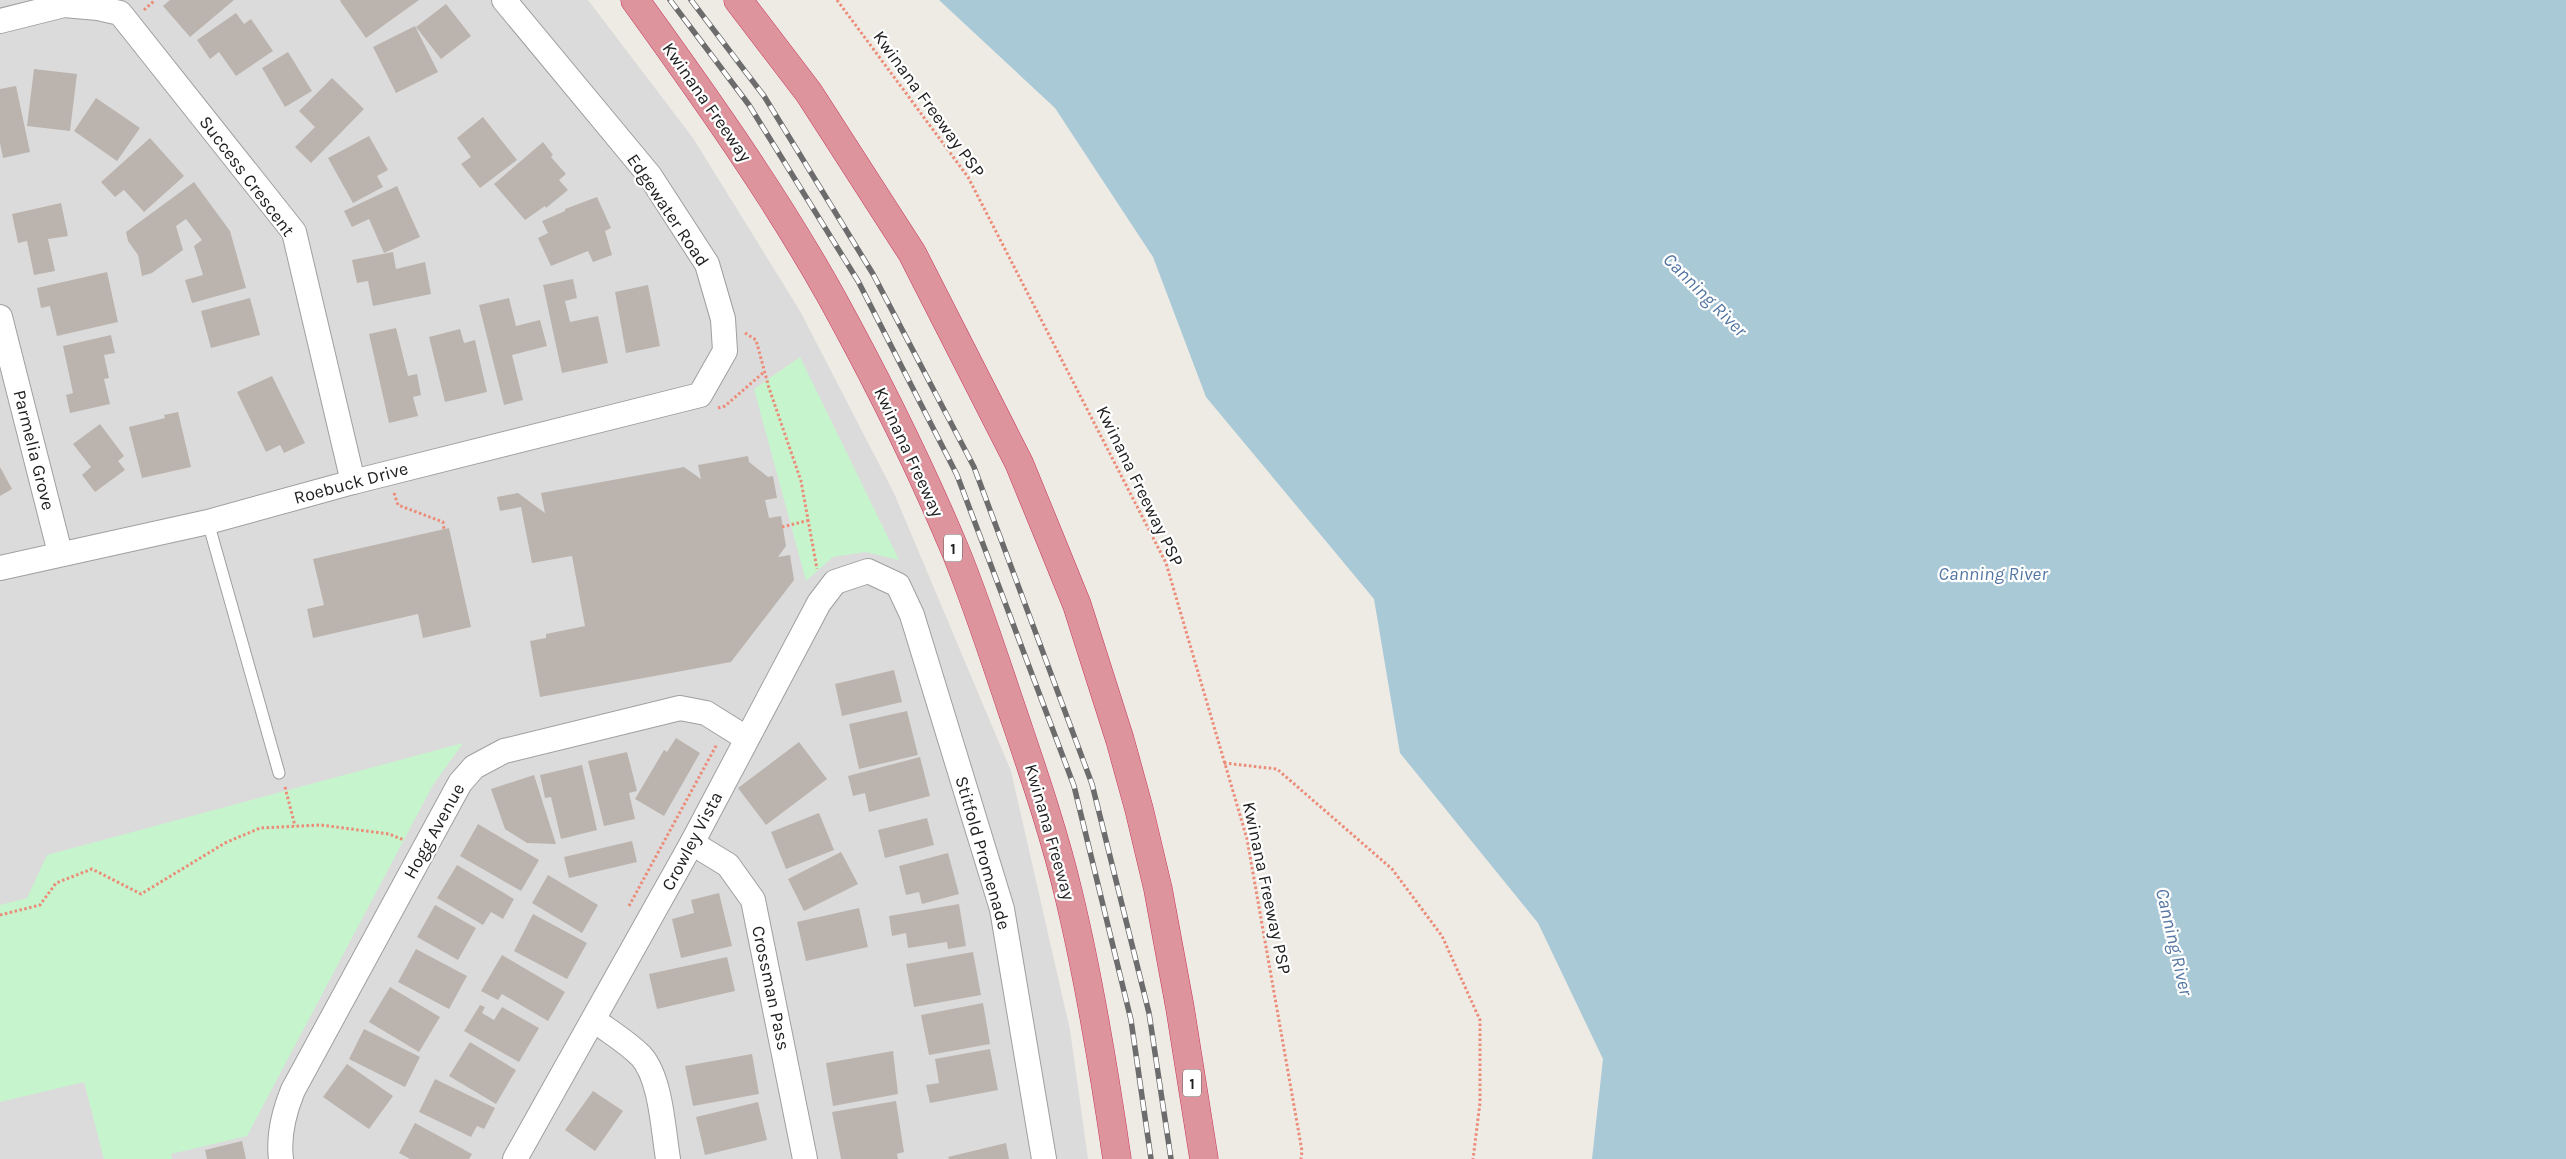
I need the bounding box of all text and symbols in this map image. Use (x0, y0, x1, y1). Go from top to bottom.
street label: Kwinana Freeway PSP (868, 26, 990, 182)
street label: Kwinana Freeway (658, 38, 757, 167)
street label: Success Crescent (195, 111, 300, 241)
street label: Edgewater Road (622, 149, 714, 271)
water label: Canning River (1659, 249, 1752, 342)
street label: Kwinana Freeway (869, 383, 949, 521)
street label: Parmelia Grove (8, 388, 60, 512)
street label: Kwinana Freeway PSP (1092, 402, 1188, 570)
street label: Roebuck Drive (291, 457, 411, 509)
road number: 1 (944, 534, 962, 562)
water label: Canning River (1938, 563, 2049, 585)
street label: Kwinana Freeway (1020, 761, 1080, 903)
street label: Stitfold Promenade (951, 774, 1015, 932)
street label: Hogg Avenue (399, 779, 469, 883)
street label: Crowley Vista (657, 788, 727, 894)
street label: Kwinana Freeway PSP (1238, 800, 1296, 976)
water label: Canning River (2151, 886, 2197, 999)
street label: Crossman Pass (747, 924, 795, 1052)
road number: 1 (1183, 1070, 1201, 1096)

